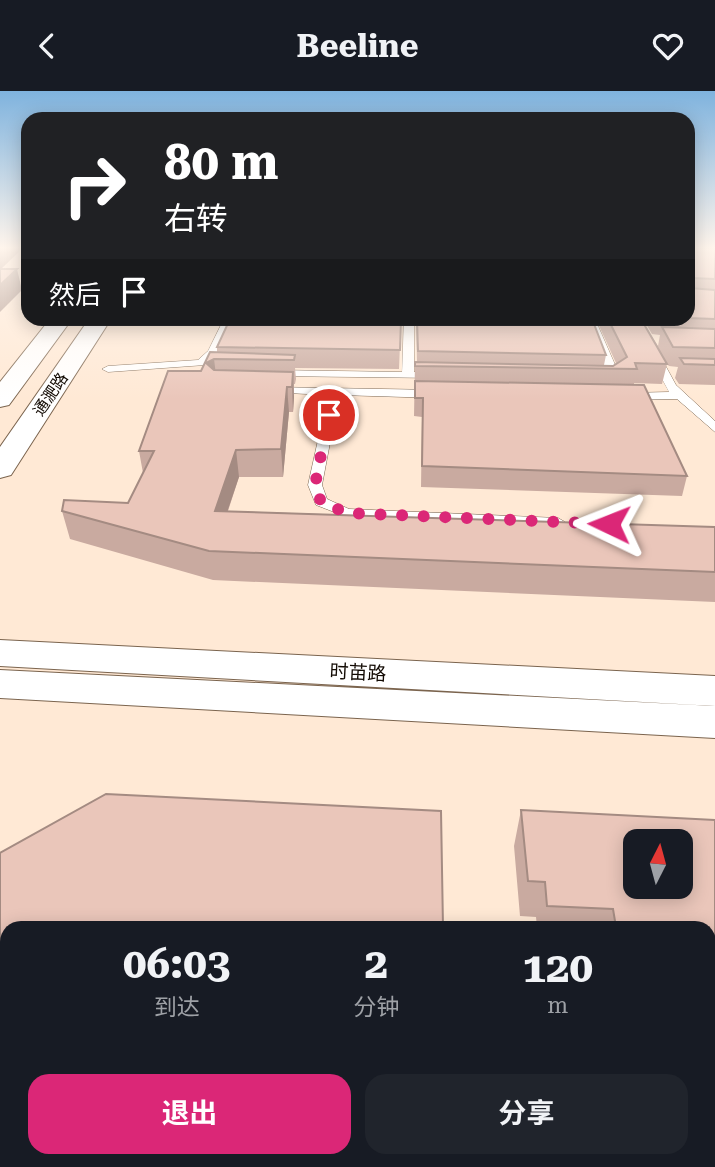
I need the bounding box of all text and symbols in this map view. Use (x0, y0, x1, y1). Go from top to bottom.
icon: back (28, 27, 66, 65)
text: Beeline (296, 27, 419, 65)
icon: heart (649, 27, 687, 65)
text: 80 m (164, 134, 279, 191)
icon: right (49, 140, 140, 231)
text: 右转 (164, 200, 228, 238)
icon: arrive (115, 273, 153, 311)
text: 然后 (49, 280, 101, 310)
street label: 通淝路 (29, 369, 72, 419)
pin (299, 385, 359, 445)
icon: arrive (310, 396, 348, 434)
position arrow (572, 487, 646, 561)
street label: 时苗路 (329, 660, 387, 685)
north arrow (623, 829, 693, 899)
map controls (623, 829, 693, 899)
text: 06:03 (123, 939, 230, 988)
text: 2 (365, 939, 388, 988)
text: 120 (522, 943, 593, 992)
text: m (547, 992, 568, 1019)
text: 到达 (154, 994, 200, 1021)
text: 分钟 (353, 994, 399, 1021)
button: 退出 (28, 1074, 351, 1154)
button: 分享 (365, 1074, 688, 1154)

